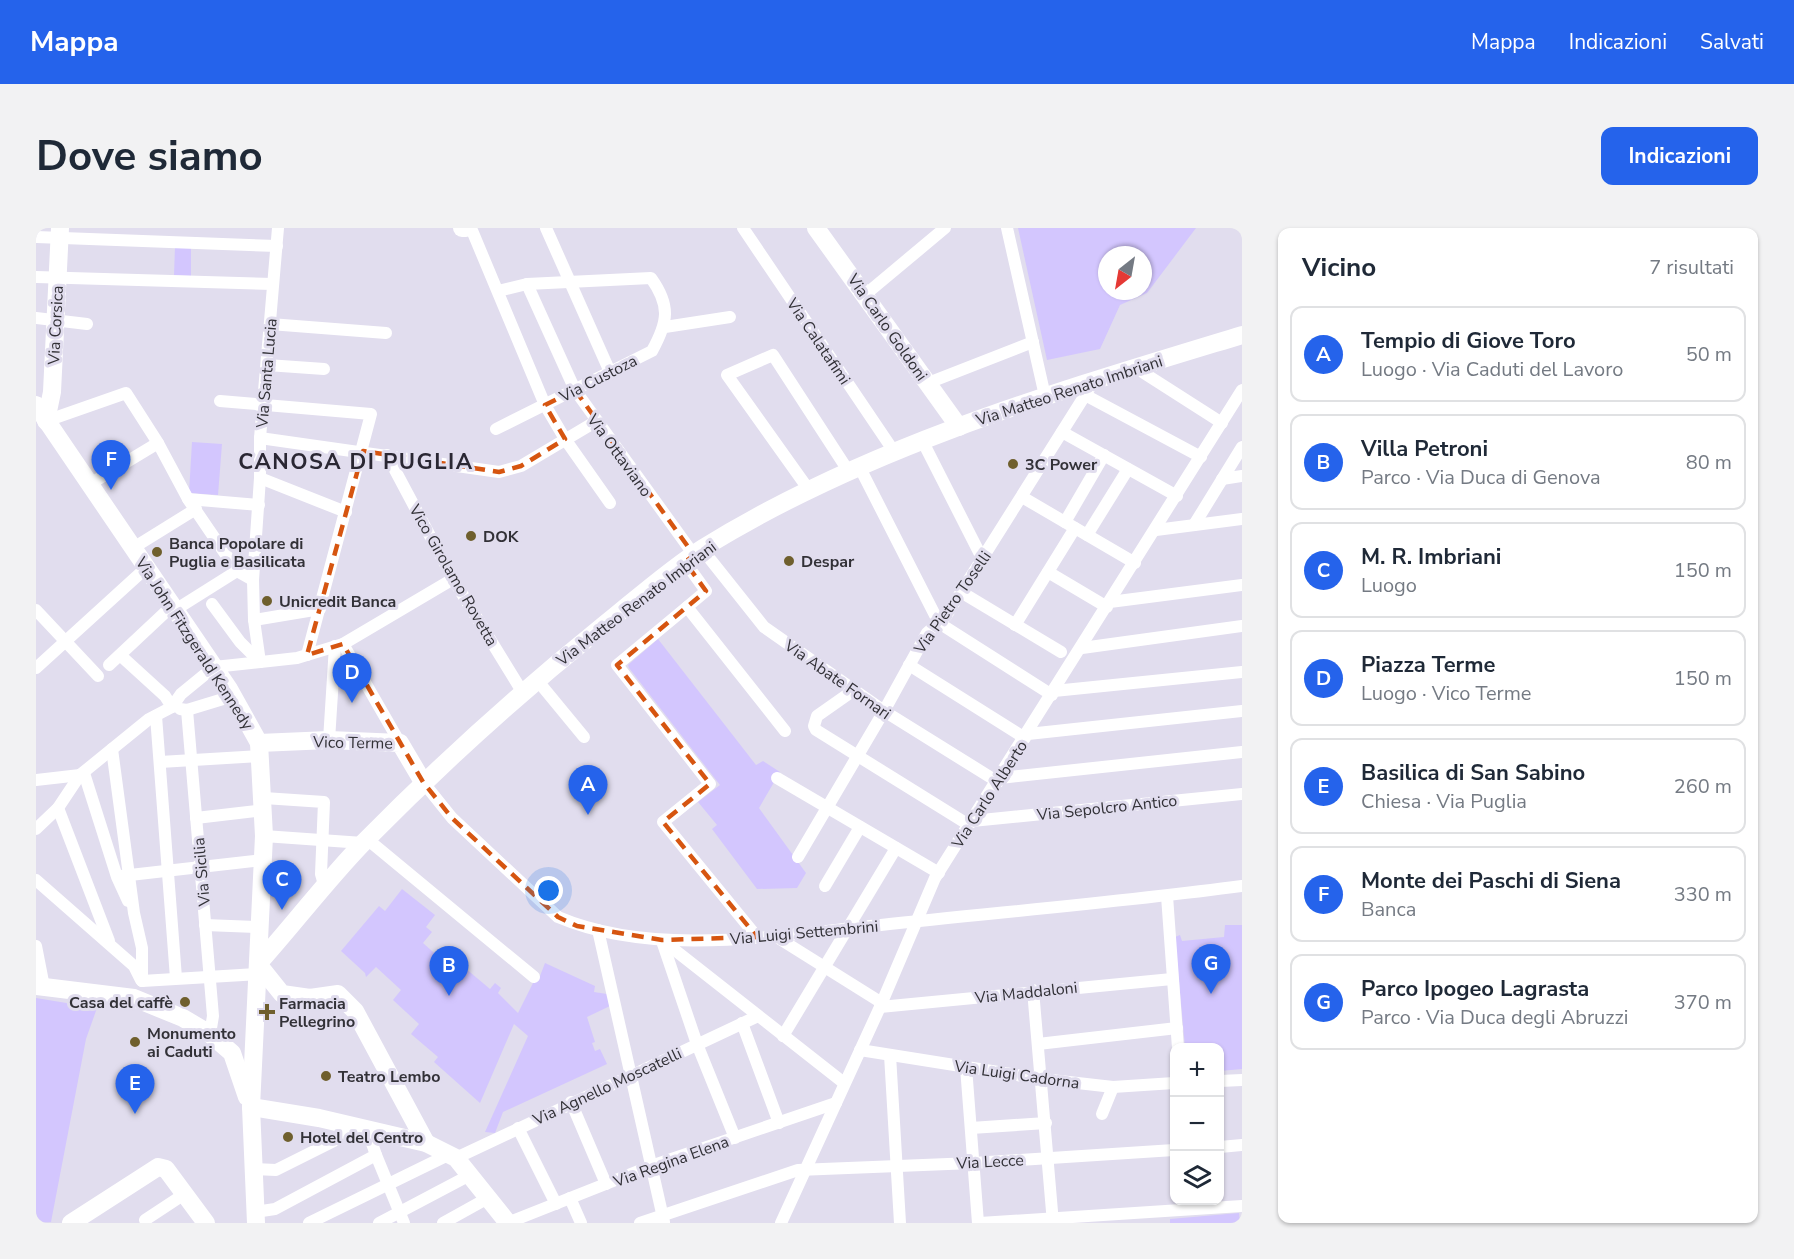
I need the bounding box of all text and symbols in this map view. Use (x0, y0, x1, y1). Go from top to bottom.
text: Mappa (30, 23, 119, 61)
text: Mappa (1471, 28, 1536, 56)
text: Indicazioni (1569, 28, 1667, 56)
text: Salvati (1700, 28, 1764, 56)
button: Indicazioni (1601, 127, 1758, 185)
text: Dove siamo (36, 128, 263, 185)
north arrow (1098, 246, 1152, 300)
text: Vicino (1302, 250, 1376, 285)
text: 7 risultati (1649, 254, 1734, 281)
street label: Via Carlo Goldoni (841, 269, 932, 385)
street label: Via Corsica (43, 285, 69, 366)
street label: Via Calatafimi (781, 293, 855, 389)
street label: Via Santa Lucia (251, 317, 283, 430)
text: Tempio di Giove Toro (1361, 326, 1576, 356)
text: A (1316, 341, 1331, 368)
text: 50 m (1686, 341, 1732, 368)
street label: Via Custoza (555, 350, 641, 408)
street label: Via Matteo Renato Imbriani (972, 350, 1165, 432)
text: Luogo · Via Caduti del Lavoro (1361, 356, 1623, 383)
street label: Via Ottaviano (581, 409, 657, 502)
text: Villa Petroni (1361, 434, 1488, 464)
pin: F (92, 440, 130, 490)
district label: CANOSA DI PUGLIA (238, 447, 474, 477)
text: B (1317, 449, 1330, 476)
text: 80 m (1686, 449, 1732, 476)
place label: 3C Power (1025, 454, 1098, 476)
marker: 3C Power (1006, 457, 1020, 471)
text: Parco · Via Duca di Genova (1361, 464, 1601, 491)
street label: Vico Girolamo Rovetta (403, 500, 503, 650)
place label: DOK (483, 526, 520, 548)
marker: DOK (464, 529, 478, 543)
place label: Banca Popolare di Puglia e Basilicata (169, 533, 305, 573)
street label: Via Matteo Renato Imbriani (551, 536, 721, 672)
text: M. R. Imbriani (1361, 542, 1501, 572)
marker: Banca Popolare di Puglia e Basilicata (150, 545, 164, 559)
street label: Via Pietro Toselli (909, 547, 996, 659)
place label: Despar (801, 551, 855, 573)
street label: Via John Fitzgerald Kennedy (129, 552, 259, 735)
marker: Despar (782, 554, 796, 568)
text: C (1317, 557, 1330, 584)
text: 150 m (1674, 557, 1732, 584)
text: Luogo (1361, 572, 1417, 599)
place label: Unicredit Banca (279, 591, 396, 613)
marker: Unicredit Banca (260, 594, 274, 608)
street label: Via Abate Fornari (779, 634, 895, 725)
text: Piazza Terme (1361, 650, 1495, 680)
pin: D (332, 654, 372, 703)
text: D (1316, 665, 1331, 692)
text: 150 m (1674, 665, 1732, 692)
text: Luogo · Vico Terme (1361, 680, 1532, 707)
street label: Vico Terme (312, 731, 393, 755)
street label: Via Carlo Alberto (946, 736, 1033, 854)
text: Basilica di San Sabino (1361, 758, 1585, 788)
pin: A (568, 766, 608, 815)
text: E (1318, 773, 1329, 800)
text: 260 m (1674, 773, 1732, 800)
text: Chiesa · Via Puglia (1361, 788, 1527, 815)
street label: Via Sepolcro Antico (1035, 790, 1178, 826)
street label: Via Sicilia (188, 837, 216, 908)
pin: C (262, 860, 302, 910)
text: Monte dei Paschi di Siena (1361, 866, 1621, 896)
your location (534, 876, 563, 905)
text: F (1318, 881, 1329, 908)
text: 330 m (1674, 881, 1732, 908)
text: Banca (1361, 896, 1416, 923)
street label: Via Luigi Settembrini (728, 916, 879, 951)
pin: G (1192, 944, 1230, 994)
pin: B (430, 946, 468, 996)
text: Parco Ipogeo Lagrasta (1361, 974, 1589, 1004)
street label: Via Maddaloni (973, 977, 1078, 1009)
text: G (1316, 989, 1331, 1016)
text: 370 m (1674, 989, 1732, 1016)
place label: Casa del caffè (69, 992, 173, 1014)
place label: Farmacia Pellegrino (279, 993, 355, 1033)
marker: Casa del caffè (178, 995, 192, 1009)
text: Parco · Via Duca degli Abruzzi (1361, 1004, 1628, 1031)
marker: Farmacia Pellegrino (260, 1005, 274, 1019)
place label: Monumento ai Caduti (147, 1023, 236, 1063)
marker: Monumento ai Caduti (128, 1035, 142, 1049)
street label: Via Agnello Moscatelli (529, 1043, 685, 1131)
map controls (1170, 1043, 1224, 1205)
button: + (1170, 1043, 1224, 1097)
street label: Via Luigi Cadorna (952, 1055, 1081, 1095)
pin: E (116, 1064, 154, 1114)
place label: Teatro Lembo (338, 1066, 440, 1088)
marker: Teatro Lembo (319, 1069, 333, 1083)
button: − (1170, 1097, 1224, 1151)
place label: Hotel del Centro (300, 1127, 423, 1149)
marker: Hotel del Centro (281, 1130, 295, 1144)
street label: Via Regina Elena (610, 1131, 732, 1193)
street label: Via Lecce (955, 1149, 1024, 1175)
button: layers (1170, 1151, 1224, 1205)

